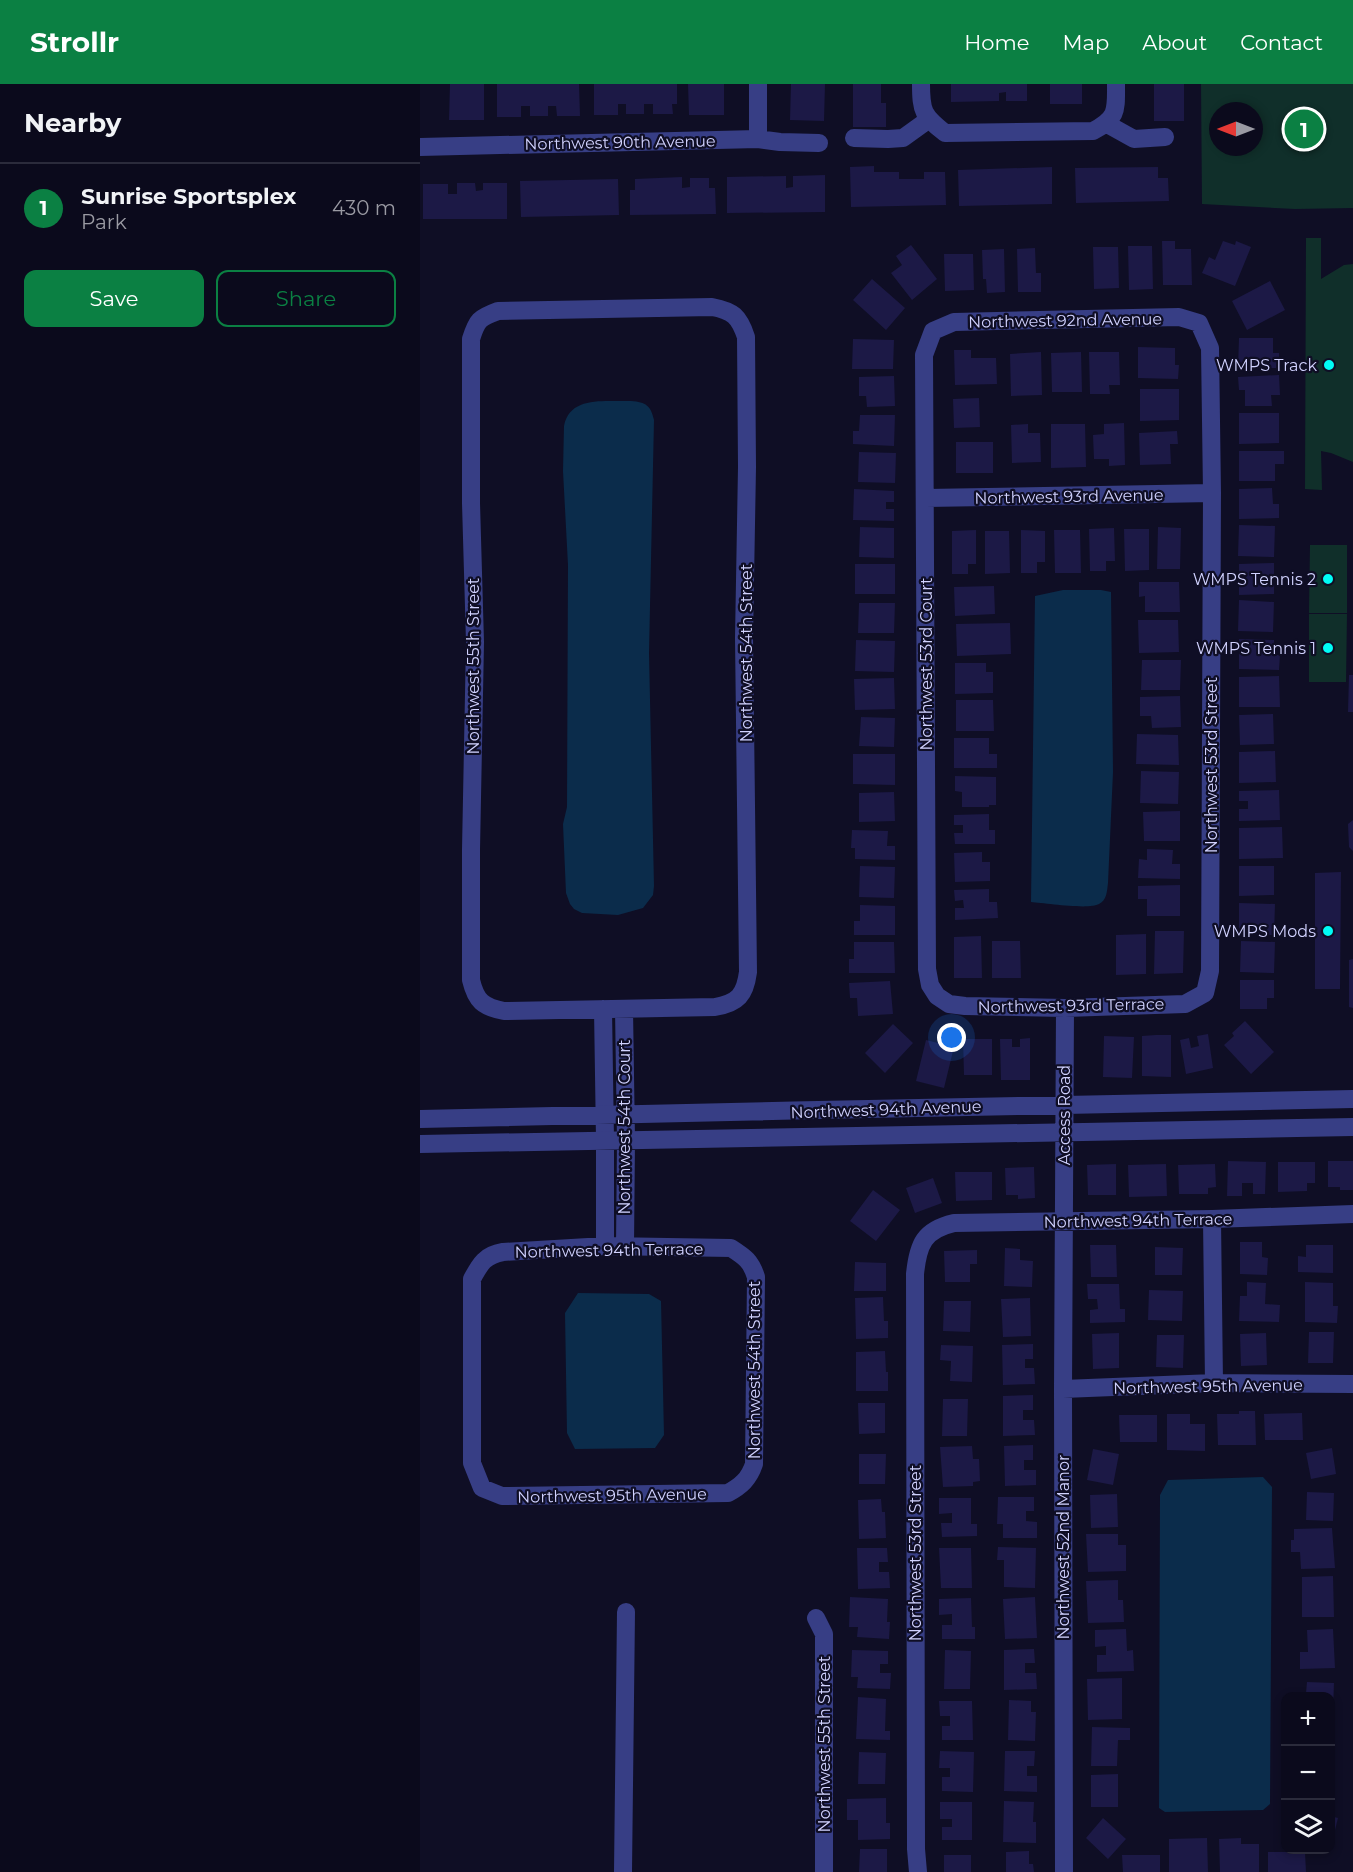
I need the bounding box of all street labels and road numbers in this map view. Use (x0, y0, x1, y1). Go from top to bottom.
street label: Northwest 90th Avenue (524, 131, 716, 154)
street label: Northwest 92nd Avenue (968, 309, 1162, 332)
street label: Northwest 93rd Avenue (974, 485, 1164, 508)
street label: Northwest 54th Street (737, 563, 756, 742)
street label: Northwest 55th Street (464, 577, 483, 754)
street label: Northwest 53rd Court (917, 577, 936, 751)
street label: Northwest 53rd Street (1202, 676, 1221, 853)
street label: Northwest 93rd Terrace (978, 994, 1165, 1017)
street label: Northwest 54th Court (615, 1039, 634, 1214)
street label: Access Road (1055, 1065, 1074, 1165)
street label: Northwest 94th Avenue (790, 1097, 982, 1122)
street label: Northwest 94th Terrace (1044, 1209, 1232, 1232)
street label: Northwest 94th Terrace (515, 1239, 703, 1262)
street label: Northwest 54th Street (745, 1280, 764, 1459)
street label: Northwest 95th Avenue (1113, 1375, 1303, 1398)
street label: Northwest 52nd Manor (1054, 1455, 1073, 1639)
street label: Northwest 53rd Street (906, 1464, 925, 1641)
street label: Northwest 95th Avenue (517, 1484, 707, 1507)
street label: Northwest 55th Street (815, 1655, 834, 1832)

